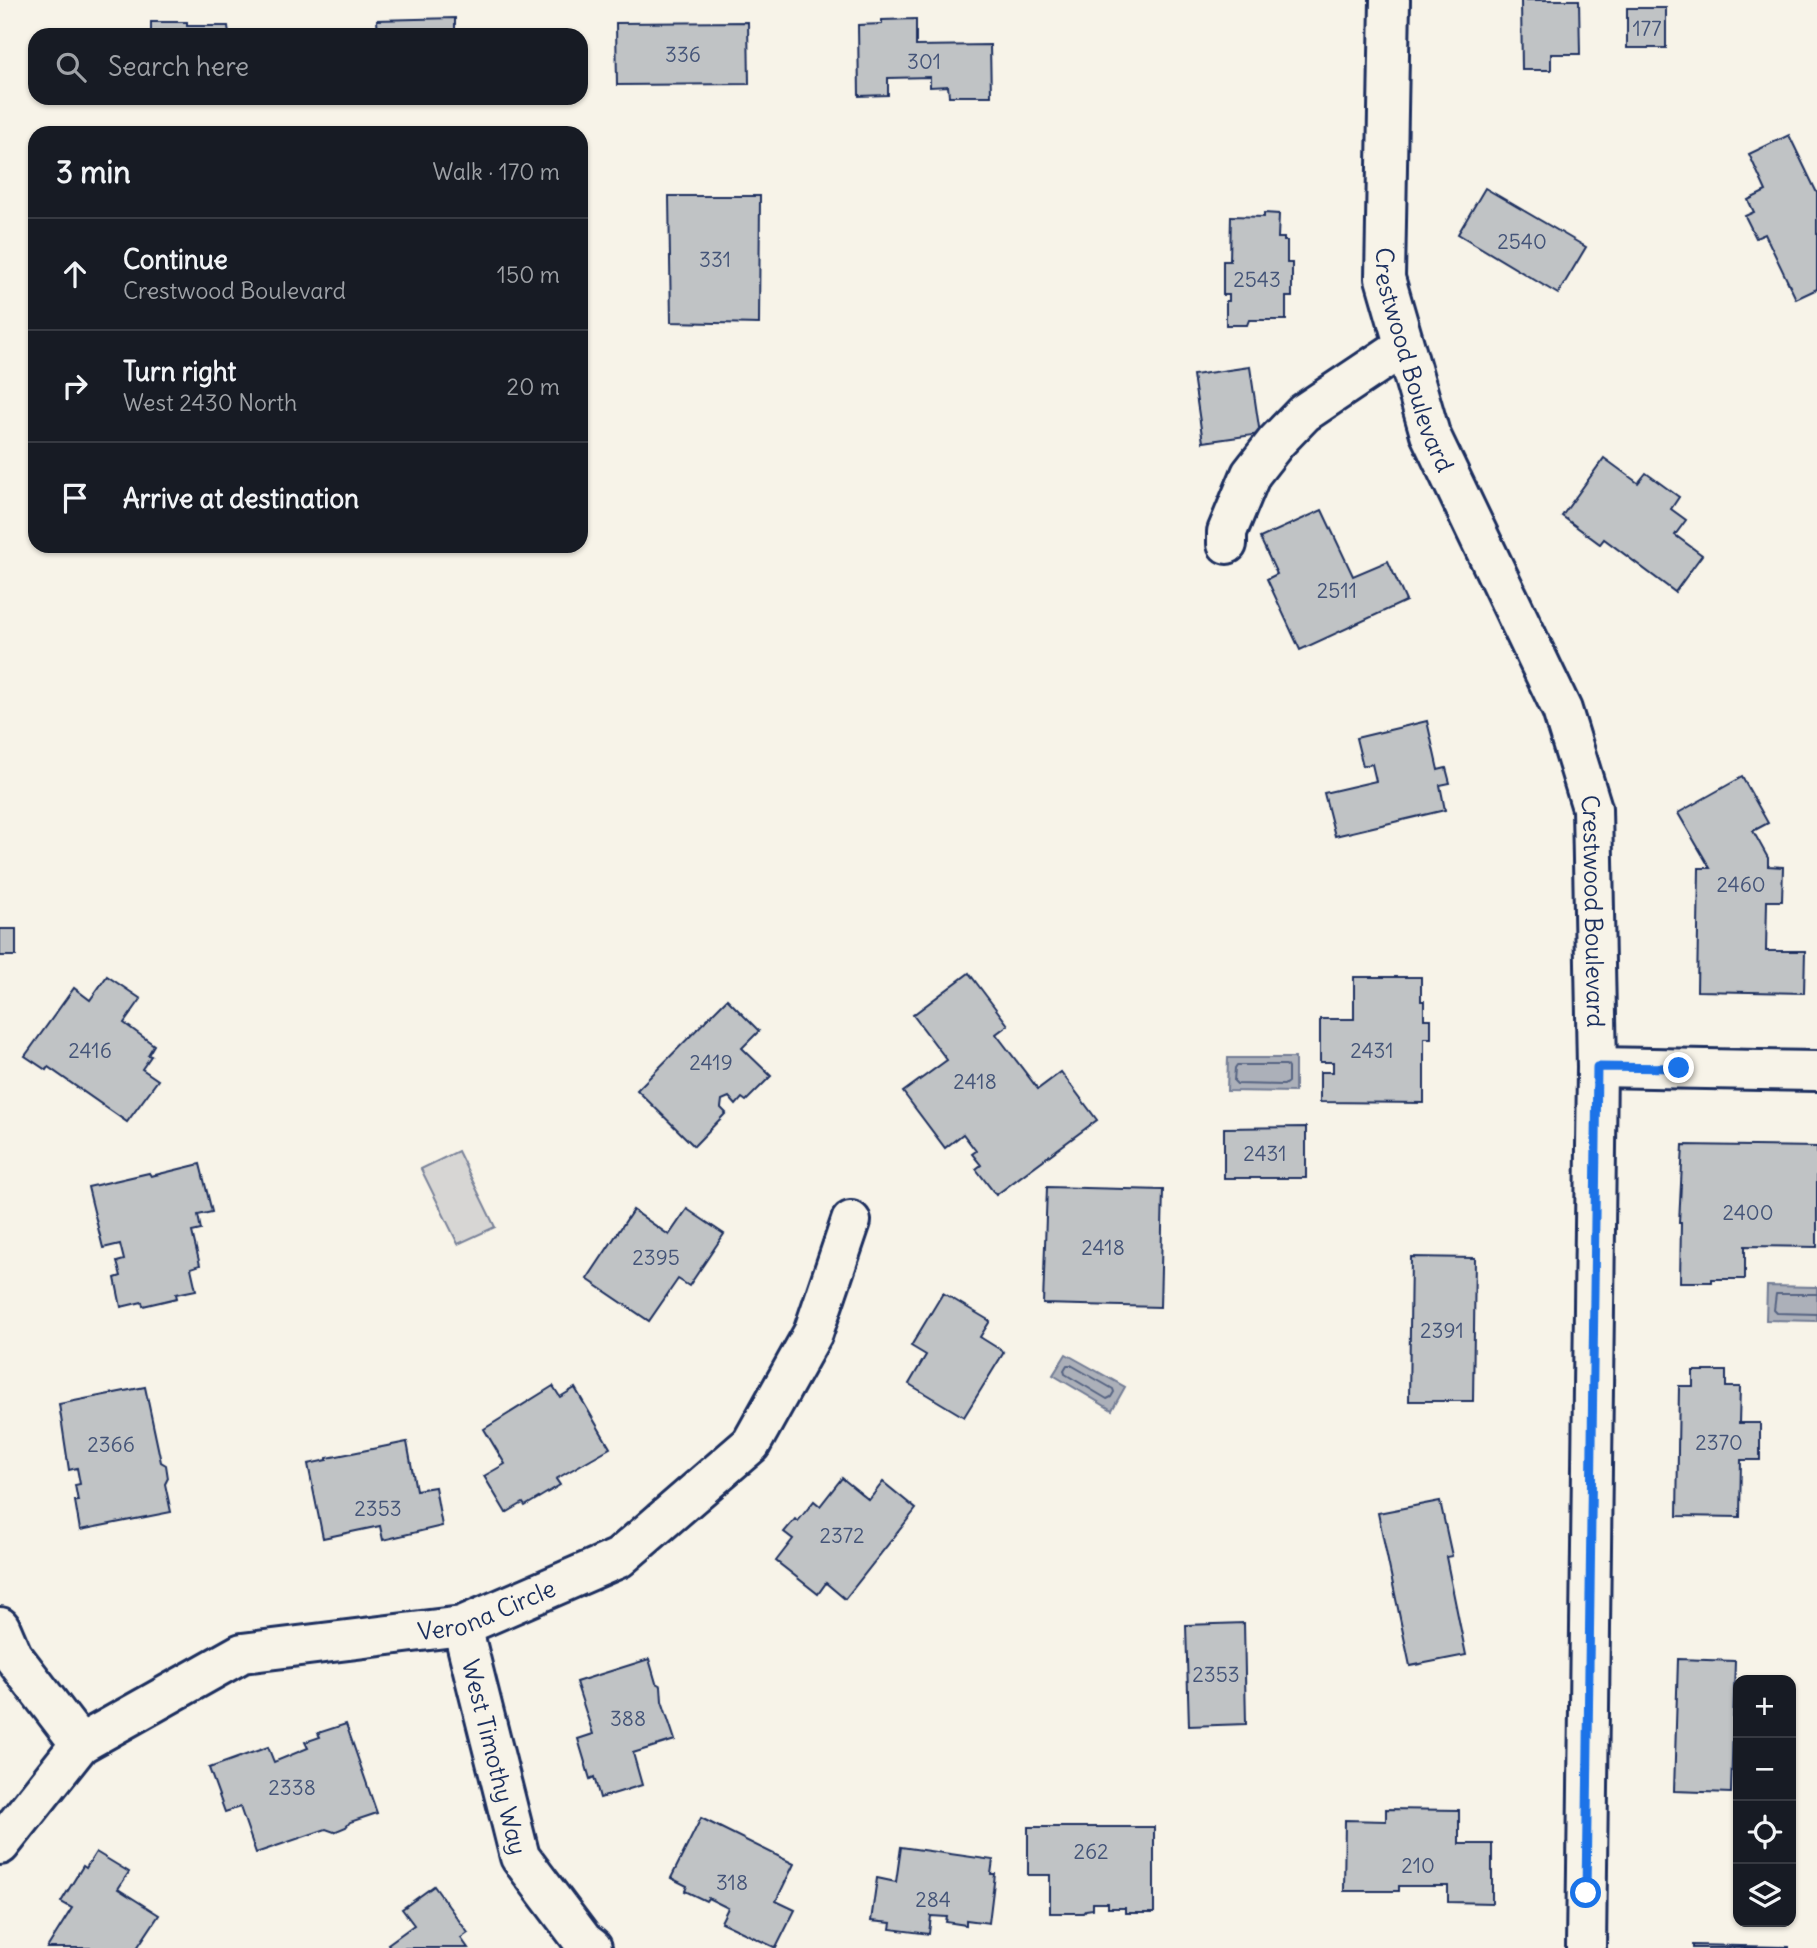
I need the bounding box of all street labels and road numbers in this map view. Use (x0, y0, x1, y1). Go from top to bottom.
street label: Crestwood Boulevard (1369, 247, 1461, 477)
street label: Crestwood Boulevard (1574, 791, 1611, 1028)
street label: Verona Circle (416, 1572, 560, 1646)
street label: West Timothy Way (456, 1656, 534, 1858)

